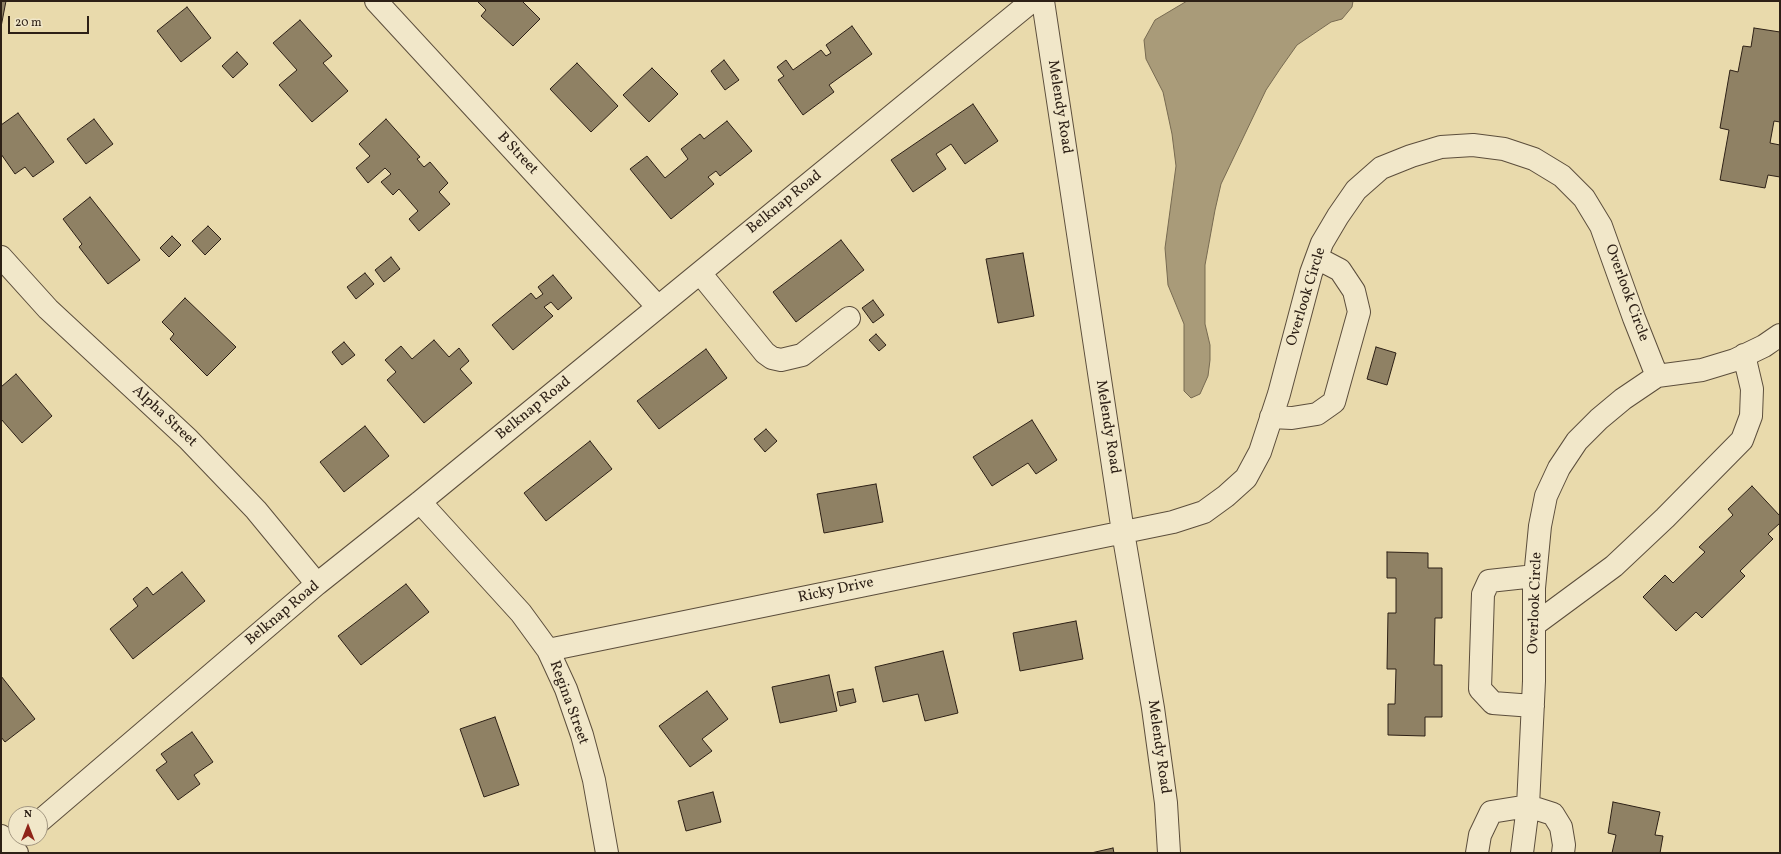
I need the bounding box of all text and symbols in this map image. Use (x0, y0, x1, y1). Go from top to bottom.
scale bar (10, 8, 91, 34)
text: 20 m (15, 15, 42, 31)
street label: Melendy Road (1043, 59, 1075, 155)
street label: B Street (493, 129, 541, 179)
street label: Belknap Road (744, 167, 826, 239)
street label: Overlook Circle (1600, 242, 1652, 344)
street label: Overlook Circle (1283, 246, 1331, 348)
street label: Belknap Road (493, 373, 575, 445)
street label: Melendy Road (1091, 379, 1123, 475)
street label: Alpha Street (128, 382, 200, 452)
street label: Overlook Circle (1525, 552, 1547, 654)
street label: Ricky Drive (796, 574, 876, 608)
street label: Belknap Road (242, 578, 324, 650)
street label: Regina Street (544, 659, 592, 747)
street label: Melendy Road (1142, 699, 1174, 795)
north arrow (8, 806, 48, 846)
text: N (24, 807, 32, 822)

